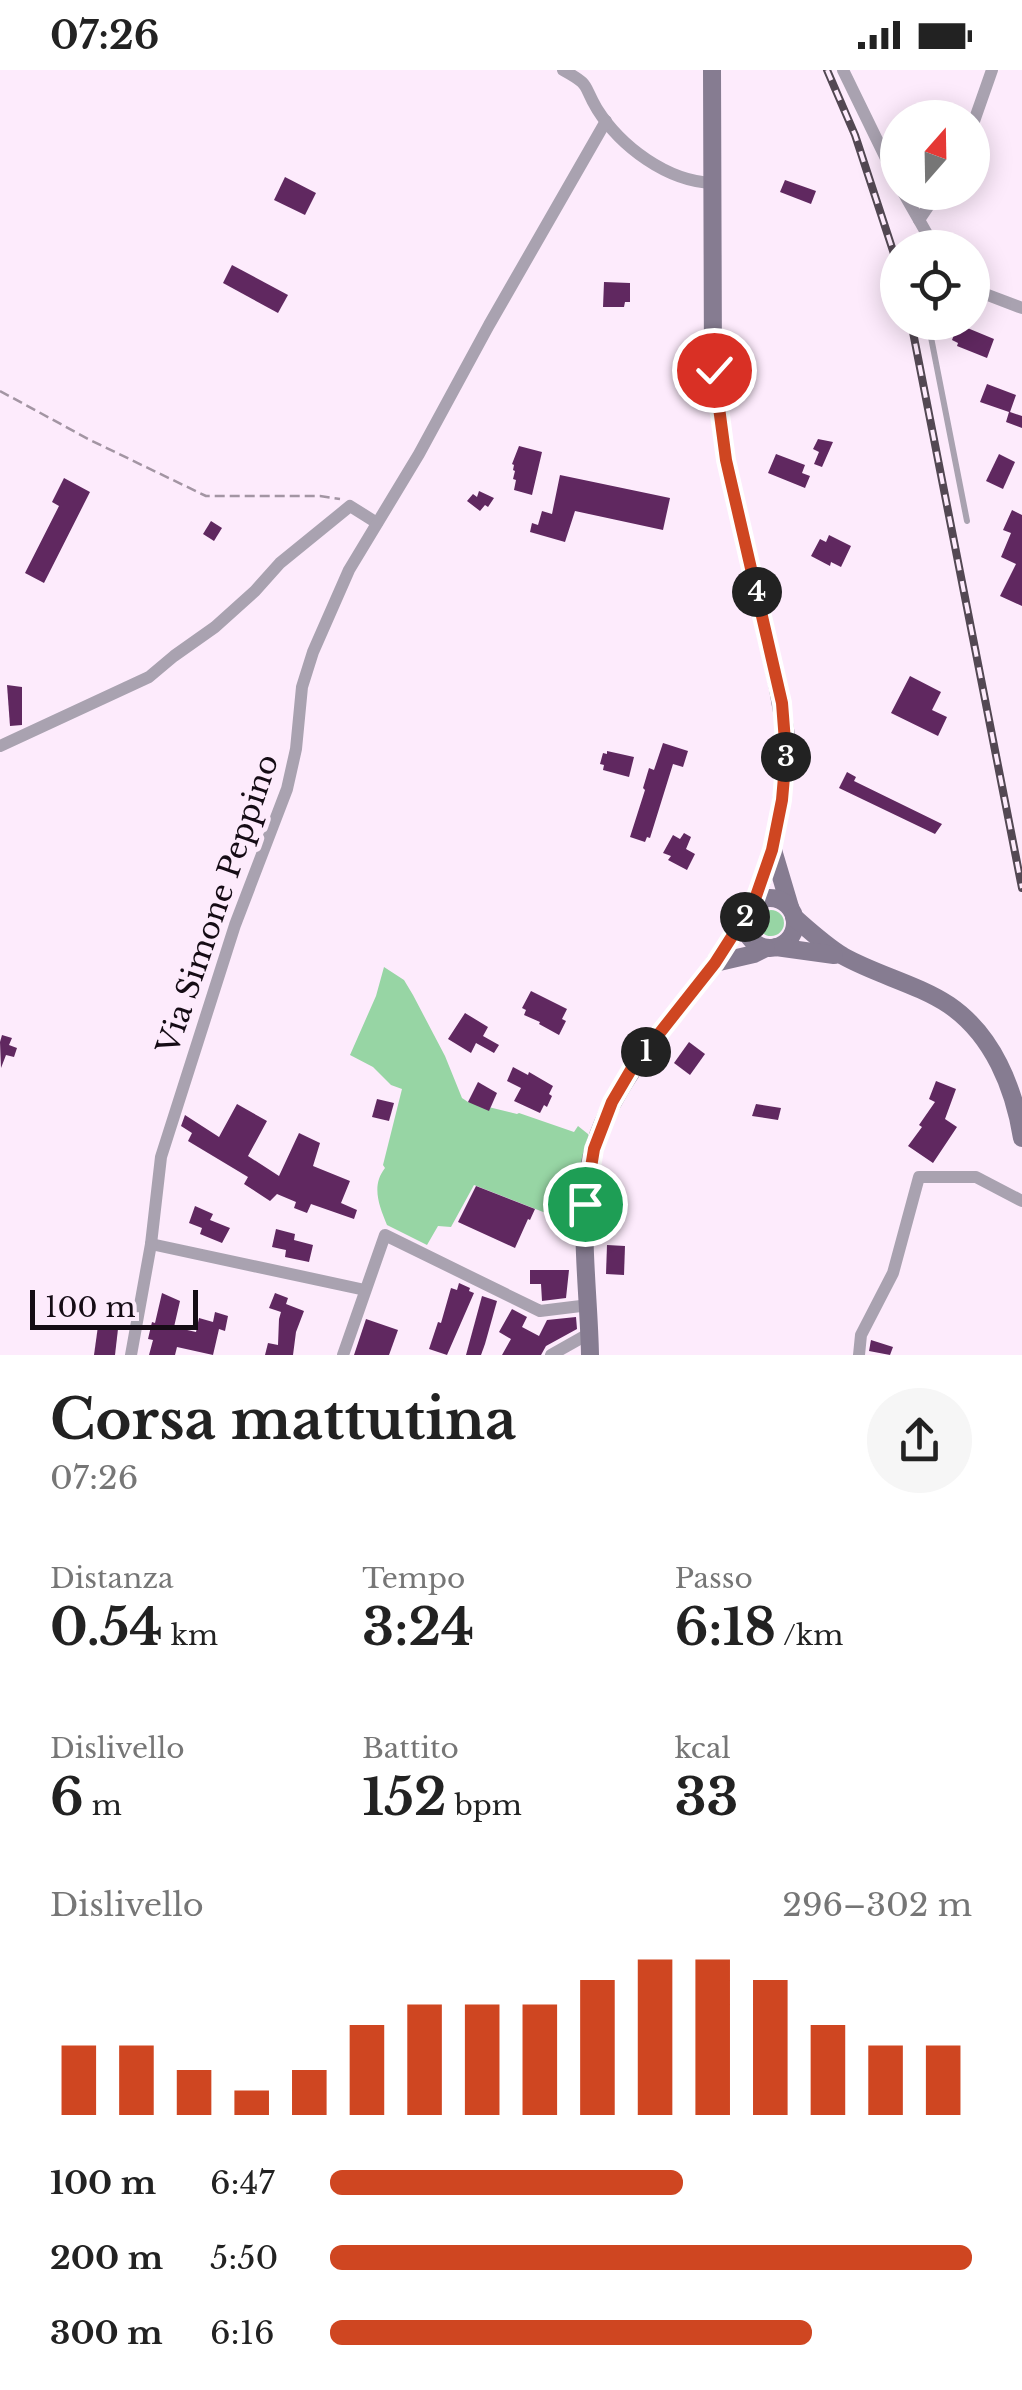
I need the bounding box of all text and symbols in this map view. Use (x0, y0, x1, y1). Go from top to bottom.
text: 07:26 (50, 12, 159, 59)
north arrow (880, 100, 990, 210)
map controls (880, 100, 990, 340)
button: locate (880, 230, 990, 340)
pin (672, 328, 757, 413)
icon: check (687, 343, 742, 398)
pin: 4 (732, 567, 782, 617)
text: 4 (748, 574, 766, 609)
pin: 3 (761, 732, 811, 782)
text: 3 (777, 739, 795, 774)
street label: Via Simone Peppino (149, 749, 286, 1059)
pin: 2 (720, 892, 770, 942)
text: 2 (736, 899, 754, 934)
pin: 1 (621, 1027, 671, 1077)
text: 1 (640, 1034, 652, 1069)
pin (543, 1162, 628, 1247)
icon: arrive (558, 1177, 613, 1232)
scale bar (30, 1285, 198, 1330)
text: 100 m (45, 1290, 136, 1325)
text: Corsa mattutina (50, 1386, 517, 1454)
button: share (867, 1388, 972, 1493)
text: 07:26 (50, 1458, 138, 1498)
text: Distanza (50, 1561, 174, 1596)
text: Tempo (362, 1561, 465, 1596)
text: Passo (675, 1561, 753, 1596)
text: 0.54 (50, 1596, 163, 1659)
text: 3:24 (362, 1596, 474, 1659)
text: 6:18 (675, 1596, 776, 1659)
text: km (163, 1618, 218, 1653)
text: /km (776, 1618, 843, 1653)
text: Dislivello (50, 1731, 185, 1766)
text: Battito (362, 1731, 459, 1766)
text: kcal (675, 1731, 731, 1766)
text: 6 (50, 1766, 84, 1829)
text: 152 (362, 1766, 446, 1829)
text: 33 (675, 1766, 738, 1829)
text: m (84, 1788, 122, 1823)
text: bpm (446, 1788, 522, 1823)
text: Dislivello (50, 1885, 204, 1925)
text: 296–302 m (782, 1885, 972, 1925)
text: 100 m (50, 2163, 156, 2203)
text: 6:47 (210, 2163, 274, 2203)
text: 200 m (50, 2238, 163, 2278)
text: 5:50 (210, 2238, 278, 2278)
text: 300 m (50, 2313, 163, 2353)
text: 6:16 (210, 2313, 275, 2353)

